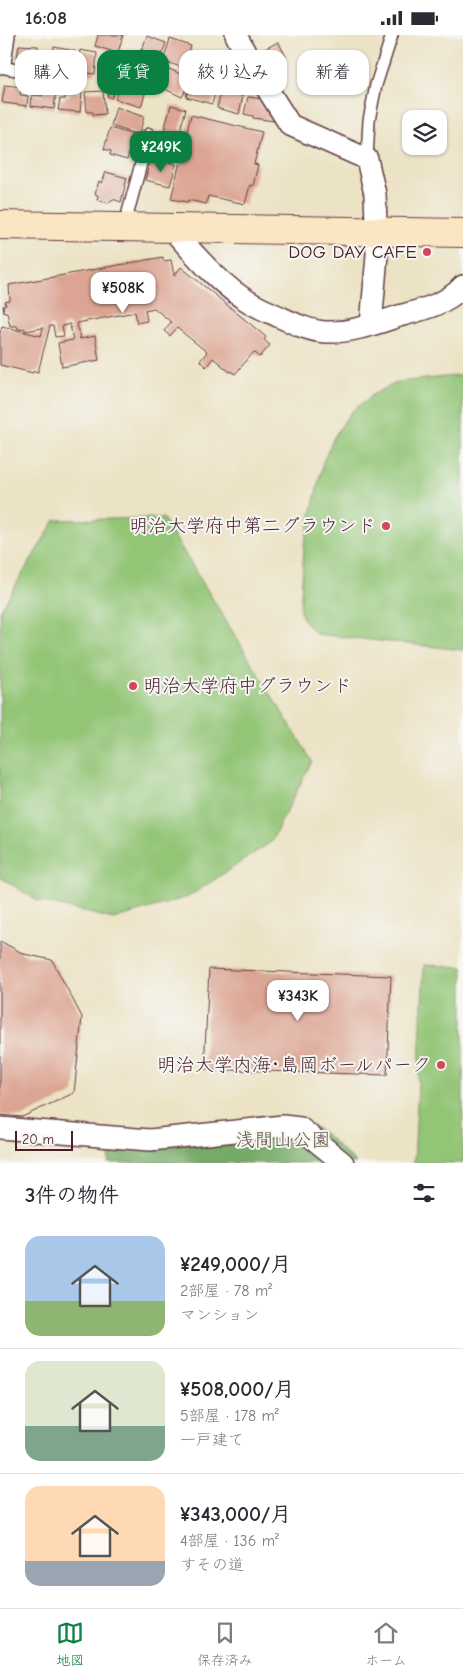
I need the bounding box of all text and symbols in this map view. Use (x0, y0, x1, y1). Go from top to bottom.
text: 16:08 (25, 7, 67, 29)
chip: 購入 (15, 50, 87, 95)
chip: 賃貸 (97, 50, 169, 95)
chip: 絞り込み (179, 50, 287, 95)
chip: 新着 (297, 50, 369, 95)
map controls (402, 110, 447, 155)
button: layers (402, 110, 447, 155)
pin: ¥249K (126, 131, 196, 173)
text: ¥249K (141, 138, 181, 156)
place label: DOG DAY CAFE (288, 241, 417, 263)
marker: DOG DAY CAFE (421, 246, 433, 258)
pin: ¥508K (88, 271, 158, 314)
text: ¥508K (102, 279, 144, 297)
place label: 明治大学府中第二グラウンド (129, 515, 376, 537)
marker: 明治大学府中第二グラウンド (380, 520, 392, 532)
place label: 明治大学府中グラウンド (143, 675, 352, 697)
marker: 明治大学府中グラウンド (127, 680, 139, 692)
pin: ¥343K (263, 979, 333, 1022)
text: ¥343K (278, 987, 318, 1005)
place label: 明治大学内海･島岡ボールパーク (157, 1054, 431, 1076)
marker: 明治大学内海･島岡ボールパーク (435, 1059, 447, 1071)
scale bar (15, 1128, 72, 1151)
park label: 浅間山公園 (235, 1129, 331, 1151)
text: 20 m (22, 1131, 54, 1148)
icon: filters (410, 1179, 438, 1207)
text: 3件の物件 (25, 1183, 119, 1207)
text: ¥249,000/月 (180, 1252, 291, 1276)
icon: home (65, 1256, 125, 1316)
text: 2部屋 · 78 m² (180, 1282, 272, 1300)
text: マンション (180, 1306, 259, 1324)
text: ¥508,000/月 (180, 1377, 295, 1401)
icon: home (65, 1381, 125, 1441)
text: 5部屋 · 178 m² (180, 1407, 279, 1425)
text: 一戸建て (180, 1431, 244, 1449)
text: ¥343,000/月 (180, 1502, 291, 1526)
icon: home (65, 1506, 125, 1566)
text: 4部屋 · 136 m² (180, 1532, 279, 1550)
text: すその道 (180, 1556, 244, 1574)
tab: 地図 (56, 1619, 84, 1669)
tab: 保存済み (197, 1619, 253, 1669)
tab: ホーム (365, 1619, 407, 1669)

